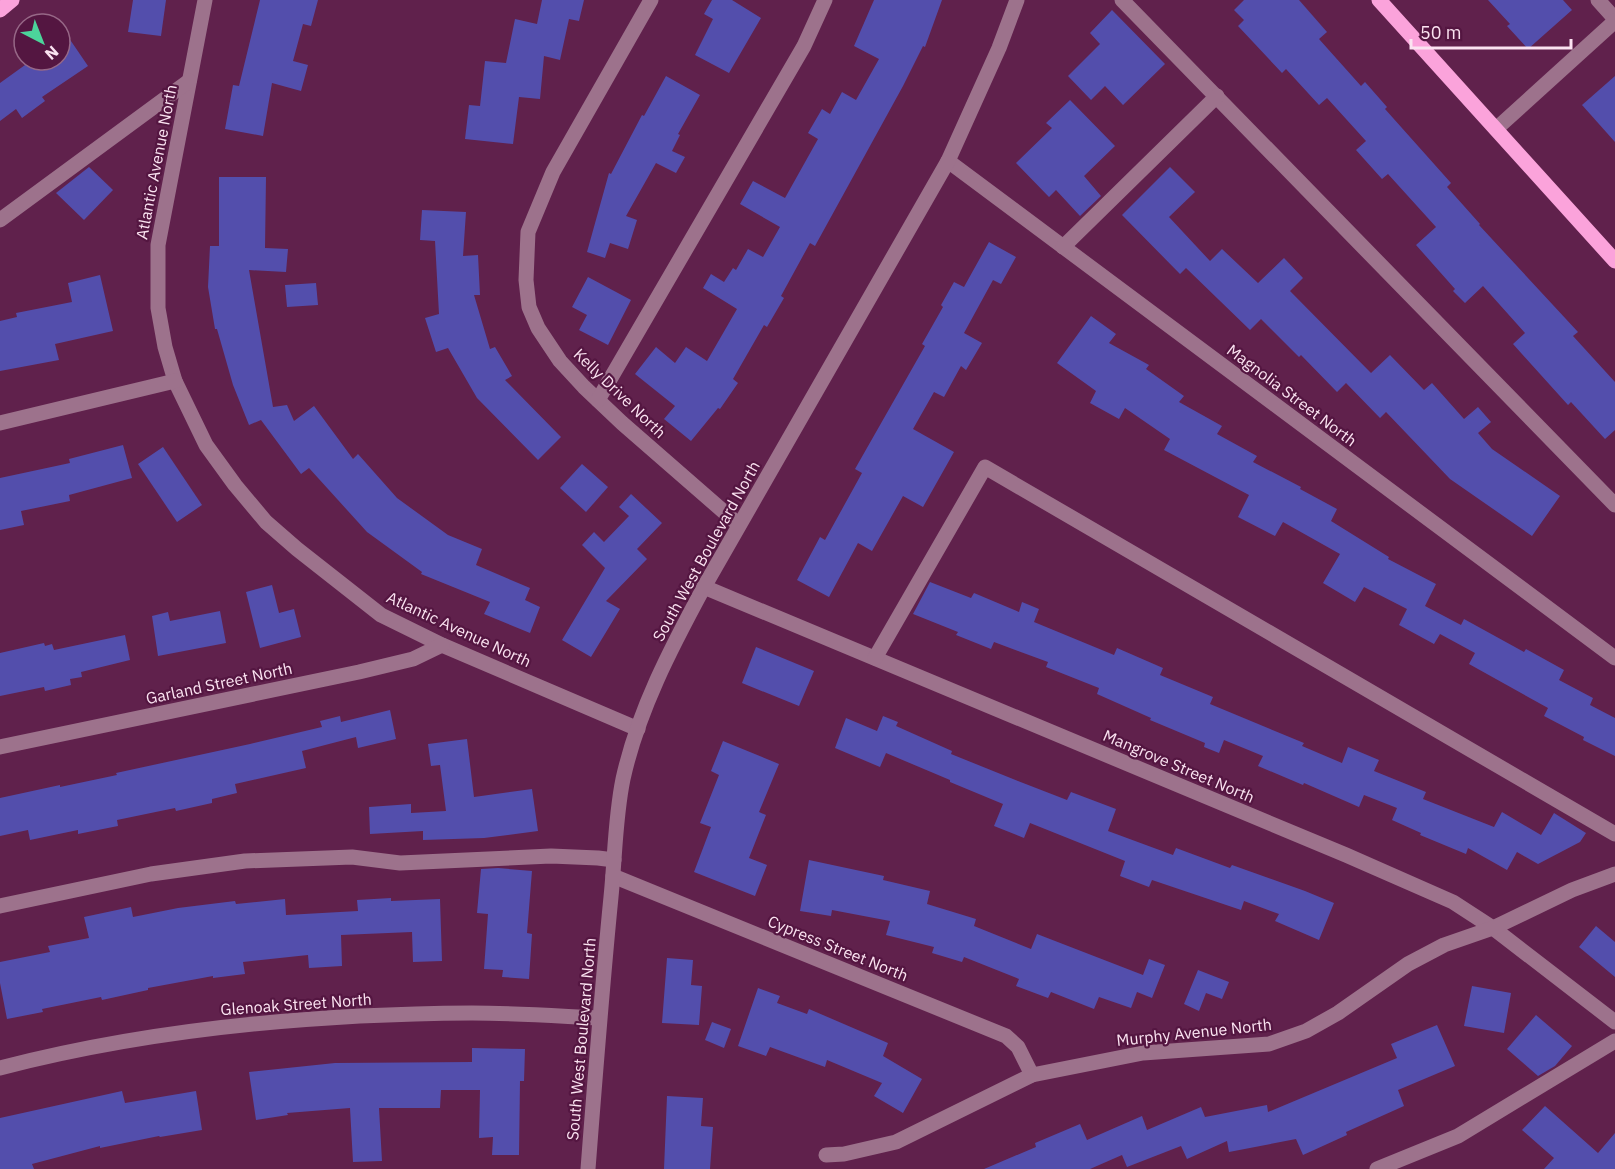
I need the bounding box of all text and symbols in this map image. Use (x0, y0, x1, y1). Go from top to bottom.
north arrow (12, 12, 72, 72)
scale bar (1411, 12, 1572, 50)
text: 50 m (1420, 21, 1462, 44)
text: N (41, 42, 63, 64)
street label: Atlantic Avenue North (131, 83, 181, 241)
street label: Magnolia Street North (1223, 340, 1361, 450)
street label: Kelly Drive North (570, 344, 670, 442)
street label: South West Boulevard North (648, 457, 764, 645)
street label: Atlantic Avenue North (383, 587, 535, 671)
street label: Garland Street North (144, 658, 294, 708)
street label: Mangrove Street North (1100, 725, 1258, 807)
street label: Cypress Street North (765, 911, 911, 985)
street label: South West Boulevard North (562, 937, 600, 1141)
street label: Glenoak Street North (220, 989, 372, 1019)
street label: Murphy Avenue North (1115, 1014, 1273, 1050)

